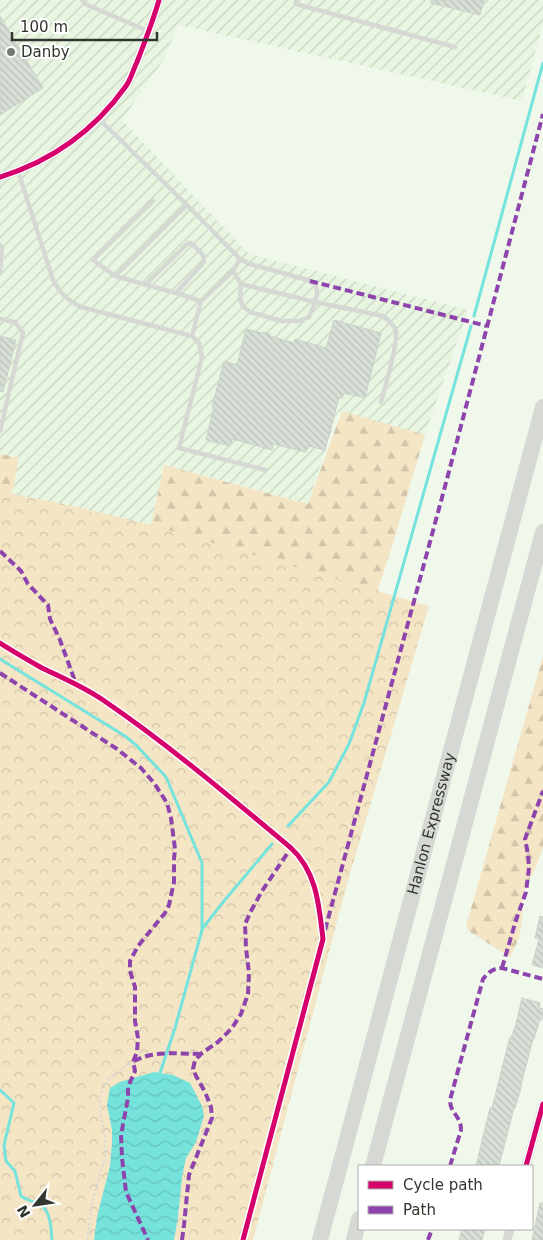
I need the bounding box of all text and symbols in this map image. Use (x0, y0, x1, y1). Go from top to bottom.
scale bar (12, 10, 158, 42)
text: 100 m (20, 18, 68, 36)
place label: Danby (21, 43, 70, 61)
marker: Danby (5, 46, 17, 58)
street label: Hanlon Expressway (404, 750, 459, 897)
legend (358, 1165, 533, 1230)
text: Cycle path (403, 1176, 483, 1194)
north arrow (10, 1180, 60, 1230)
text: Path (403, 1201, 436, 1219)
text: N (14, 1202, 34, 1221)

